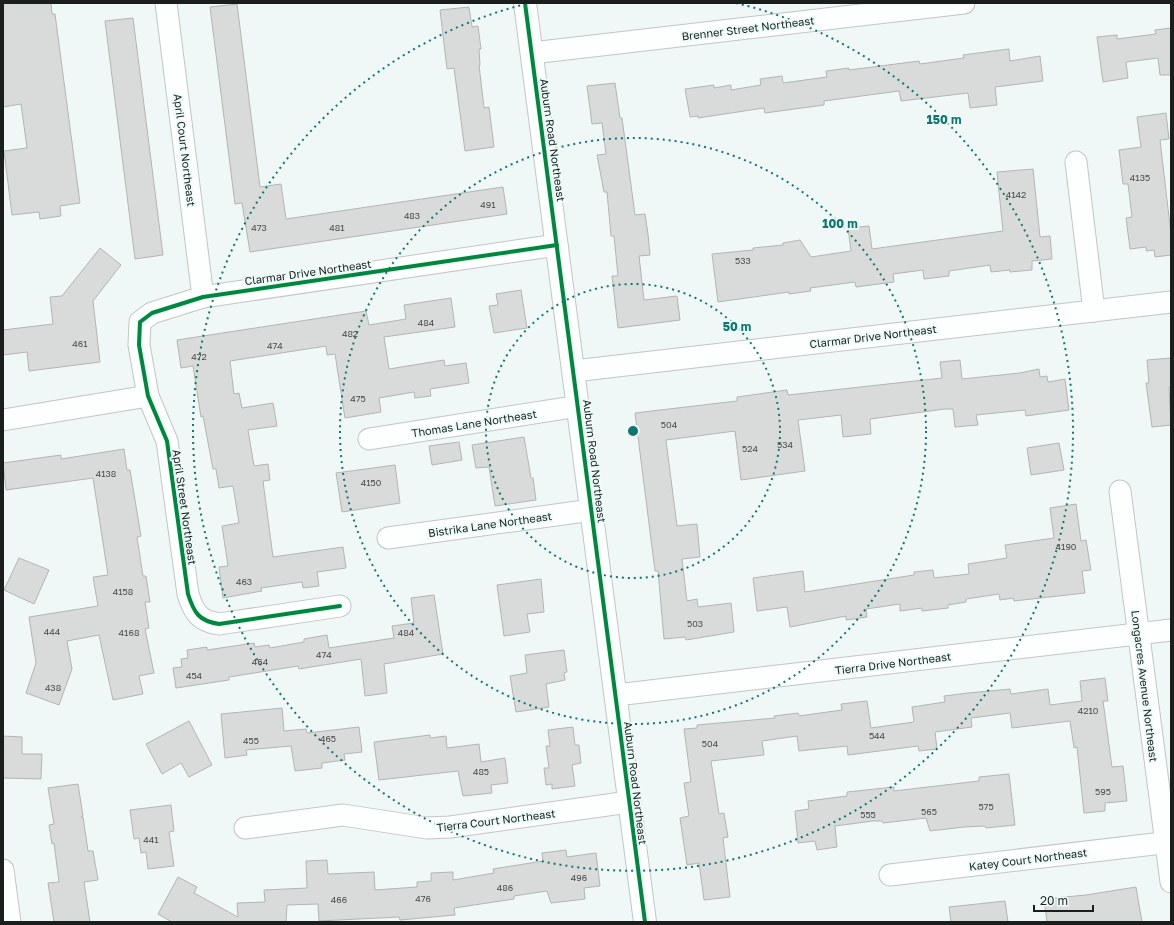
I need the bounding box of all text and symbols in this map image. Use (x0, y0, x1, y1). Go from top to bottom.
street label: Brenner Street Northeast (681, 13, 815, 43)
street label: Auburn Road Northeast (538, 78, 568, 202)
street label: April Court Northeast (172, 93, 198, 207)
text: 150 m (927, 112, 961, 127)
house number: 4135 (1130, 172, 1150, 183)
house number: 4142 (1006, 189, 1026, 200)
house number: 491 (480, 199, 496, 210)
house number: 483 (404, 210, 420, 221)
text: 100 m (822, 216, 858, 231)
house number: 473 (251, 222, 267, 233)
house number: 481 (329, 222, 345, 233)
house number: 533 (735, 255, 751, 266)
street label: Clarmar Drive Northeast (244, 257, 372, 287)
house number: 484 (418, 317, 435, 328)
text: 50 m (723, 319, 751, 334)
street label: Clarmar Drive Northeast (809, 322, 937, 350)
house number: 482 (342, 328, 358, 339)
house number: 461 (72, 338, 88, 349)
house number: 474 (267, 340, 283, 351)
house number: 472 (191, 351, 207, 362)
house number: 475 (350, 393, 366, 404)
street label: Auburn Road Northeast (581, 399, 609, 523)
street label: Thomas Lane Northeast (410, 407, 538, 439)
house number: 504 (661, 419, 678, 430)
centre of rings (626, 424, 640, 438)
house number: 534 (777, 439, 793, 450)
house number: 524 (742, 443, 758, 454)
street label: April Street Northeast (170, 448, 200, 566)
house number: 4138 (96, 468, 116, 479)
house number: 4150 (361, 477, 382, 488)
street label: Bistrika Lane Northeast (427, 509, 553, 539)
house number: 4190 (1056, 541, 1077, 552)
house number: 463 (236, 576, 252, 587)
house number: 4158 (113, 586, 133, 597)
street label: Longacres Avenue Northeast (1129, 609, 1161, 763)
house number: 503 (687, 618, 703, 629)
house number: 444 (44, 626, 61, 637)
house number: 4168 (119, 627, 139, 638)
house number: 484 (398, 627, 415, 638)
house number: 474 (316, 649, 332, 660)
street label: Tierra Drive Northeast (834, 649, 952, 677)
house number: 464 (252, 656, 269, 667)
house number: 454 (186, 670, 203, 681)
house number: 438 (45, 682, 61, 693)
house number: 4210 (1078, 705, 1099, 716)
street label: Auburn Road Northeast (622, 721, 650, 845)
house number: 544 (869, 730, 886, 741)
house number: 465 (320, 733, 336, 744)
house number: 455 (243, 735, 259, 746)
house number: 504 (702, 738, 719, 749)
house number: 485 (473, 766, 489, 777)
house number: 595 (1095, 786, 1111, 797)
house number: 575 (978, 801, 994, 812)
street label: Tierra Court Northeast (436, 806, 556, 834)
house number: 565 (921, 806, 937, 817)
house number: 555 (860, 809, 876, 820)
house number: 441 (143, 834, 159, 845)
street label: Katey Court Northeast (968, 845, 1088, 873)
house number: 496 (571, 872, 587, 883)
house number: 486 (497, 882, 513, 893)
scale bar (1034, 887, 1093, 913)
house number: 476 (415, 893, 431, 904)
text: 20 m (1040, 893, 1068, 908)
house number: 466 (331, 894, 347, 905)

